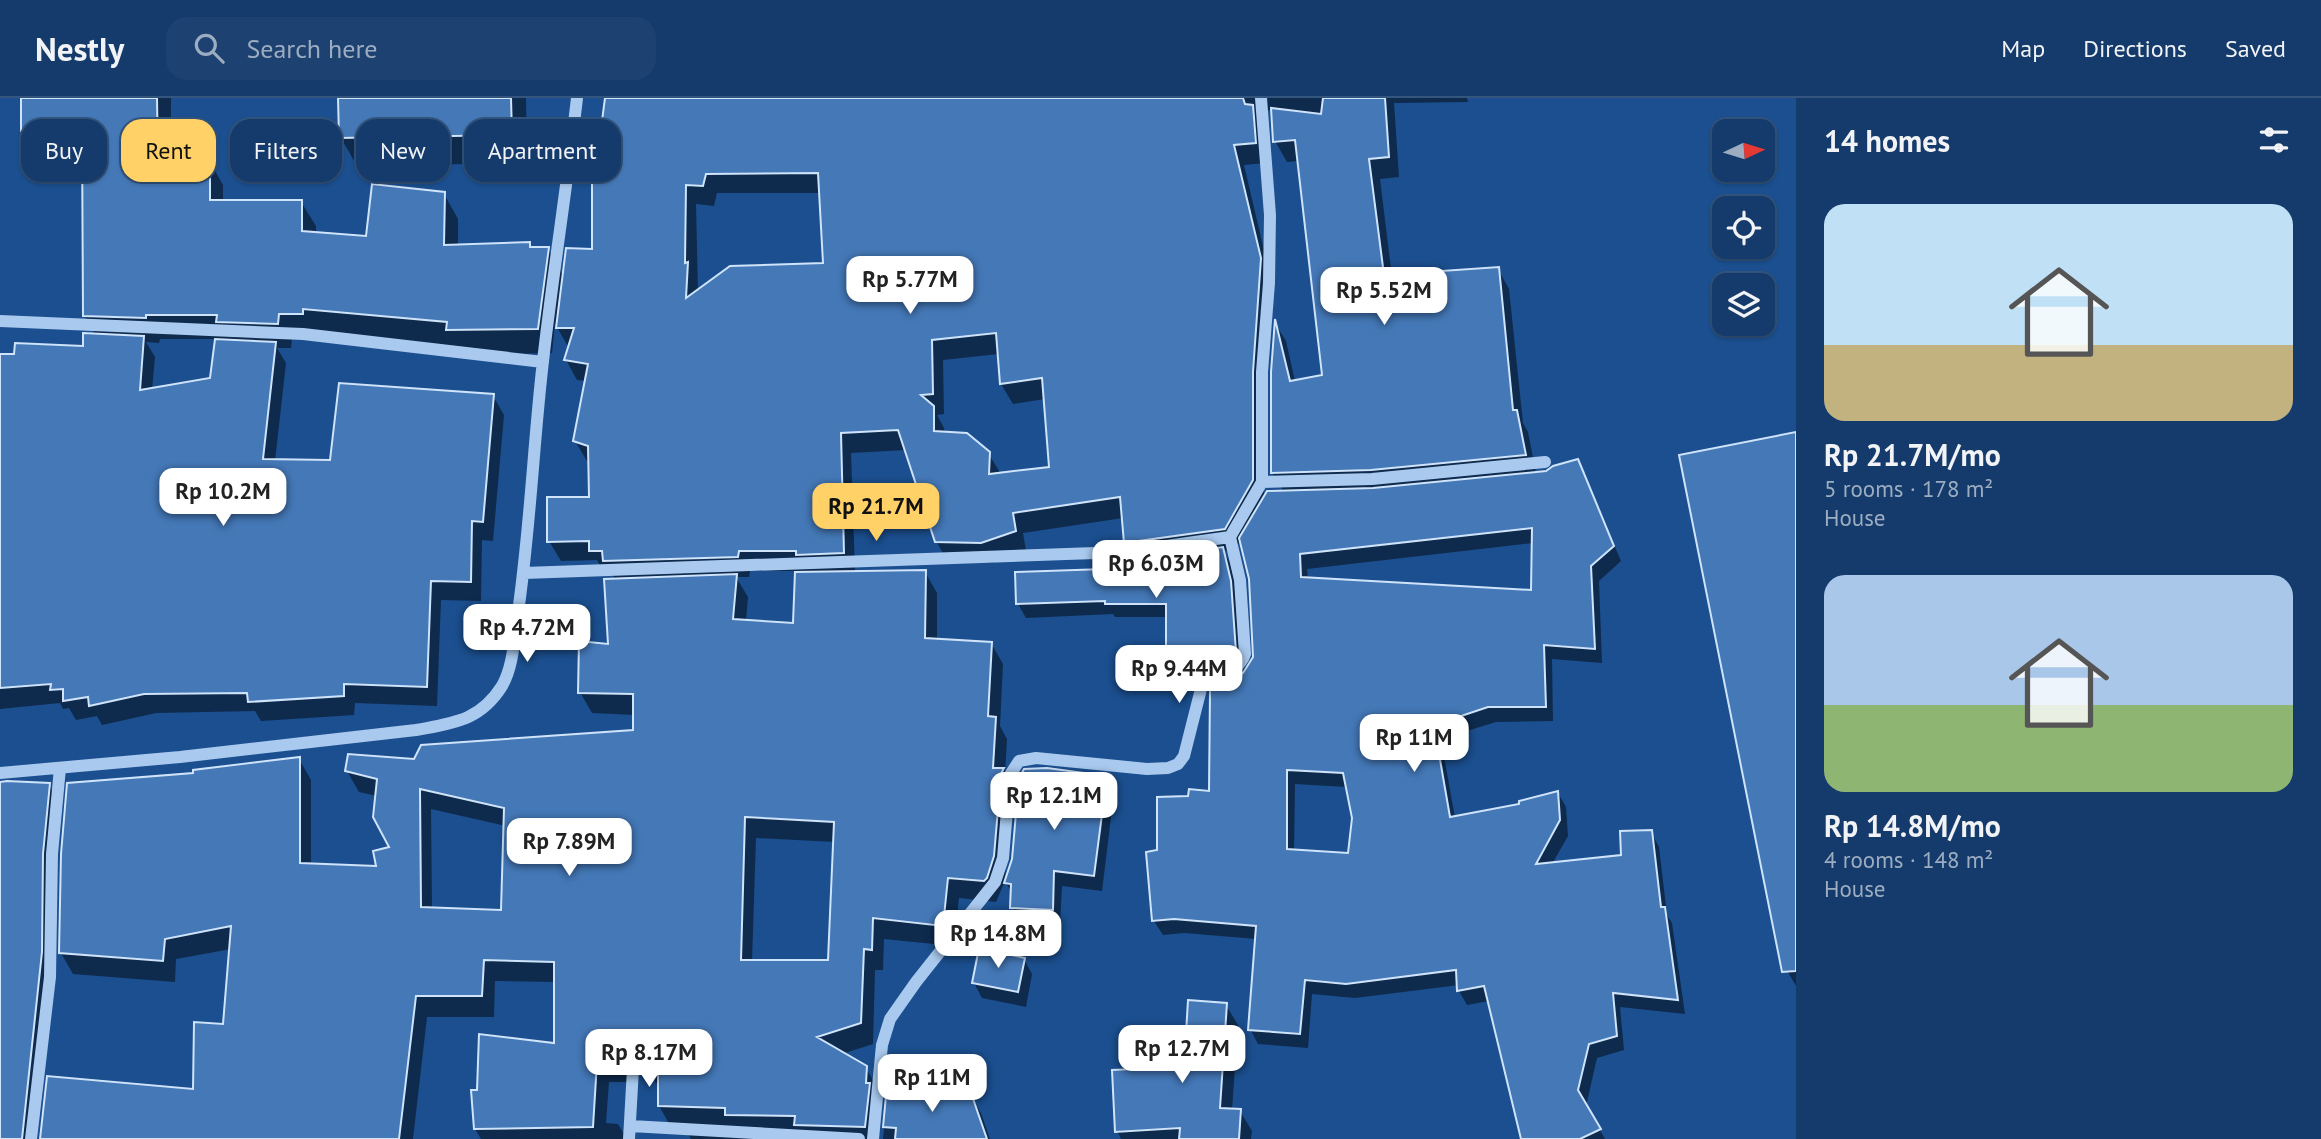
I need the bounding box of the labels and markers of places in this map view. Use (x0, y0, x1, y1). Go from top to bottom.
pin: Rp 5.77M (838, 256, 982, 316)
pin: Rp 5.52M (1312, 268, 1456, 327)
pin: Rp 10.2M (151, 468, 295, 528)
pin: Rp 21.7M (804, 484, 948, 543)
pin: Rp 6.03M (1084, 540, 1228, 600)
pin: Rp 4.72M (455, 604, 599, 664)
pin: Rp 9.44M (1107, 646, 1251, 705)
pin: Rp 11M (1357, 714, 1471, 774)
pin: Rp 12.1M (982, 772, 1126, 832)
pin: Rp 7.89M (497, 818, 641, 878)
pin: Rp 14.8M (926, 910, 1070, 970)
pin: Rp 12.7M (1110, 1026, 1254, 1085)
pin: Rp 8.17M (577, 1030, 721, 1089)
pin: Rp 11M (875, 1054, 989, 1114)

